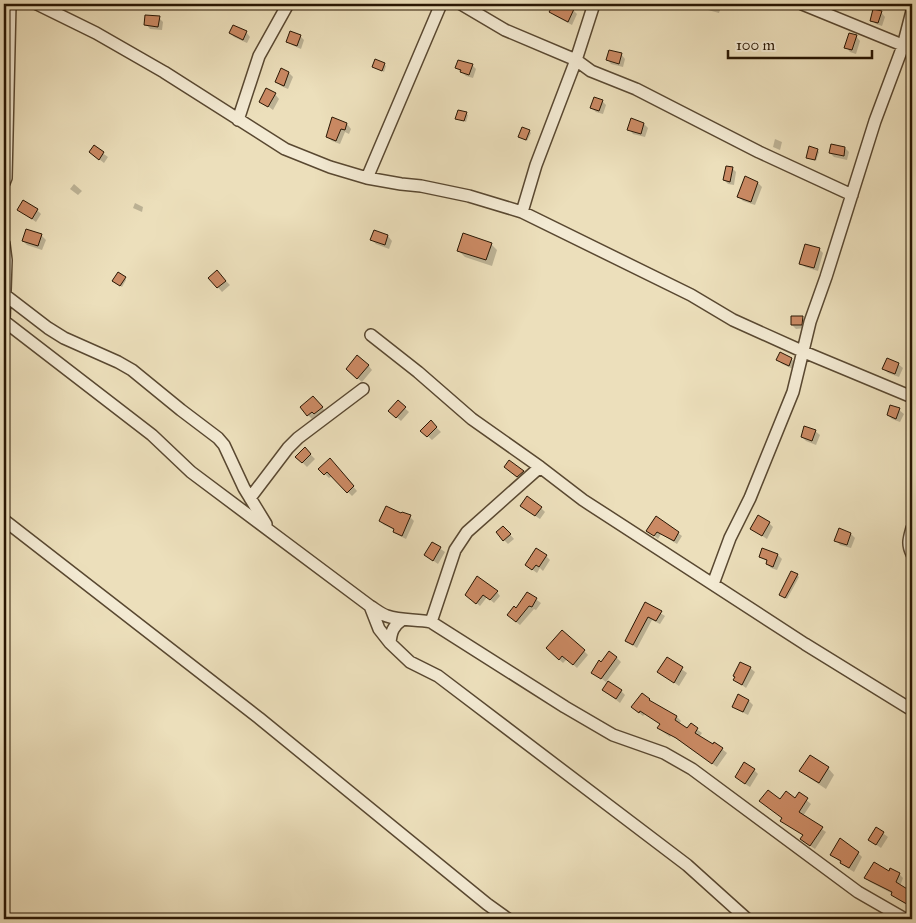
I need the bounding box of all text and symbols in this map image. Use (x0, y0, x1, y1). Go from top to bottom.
scale bar (728, 28, 872, 60)
text: 100 m (736, 36, 776, 54)

